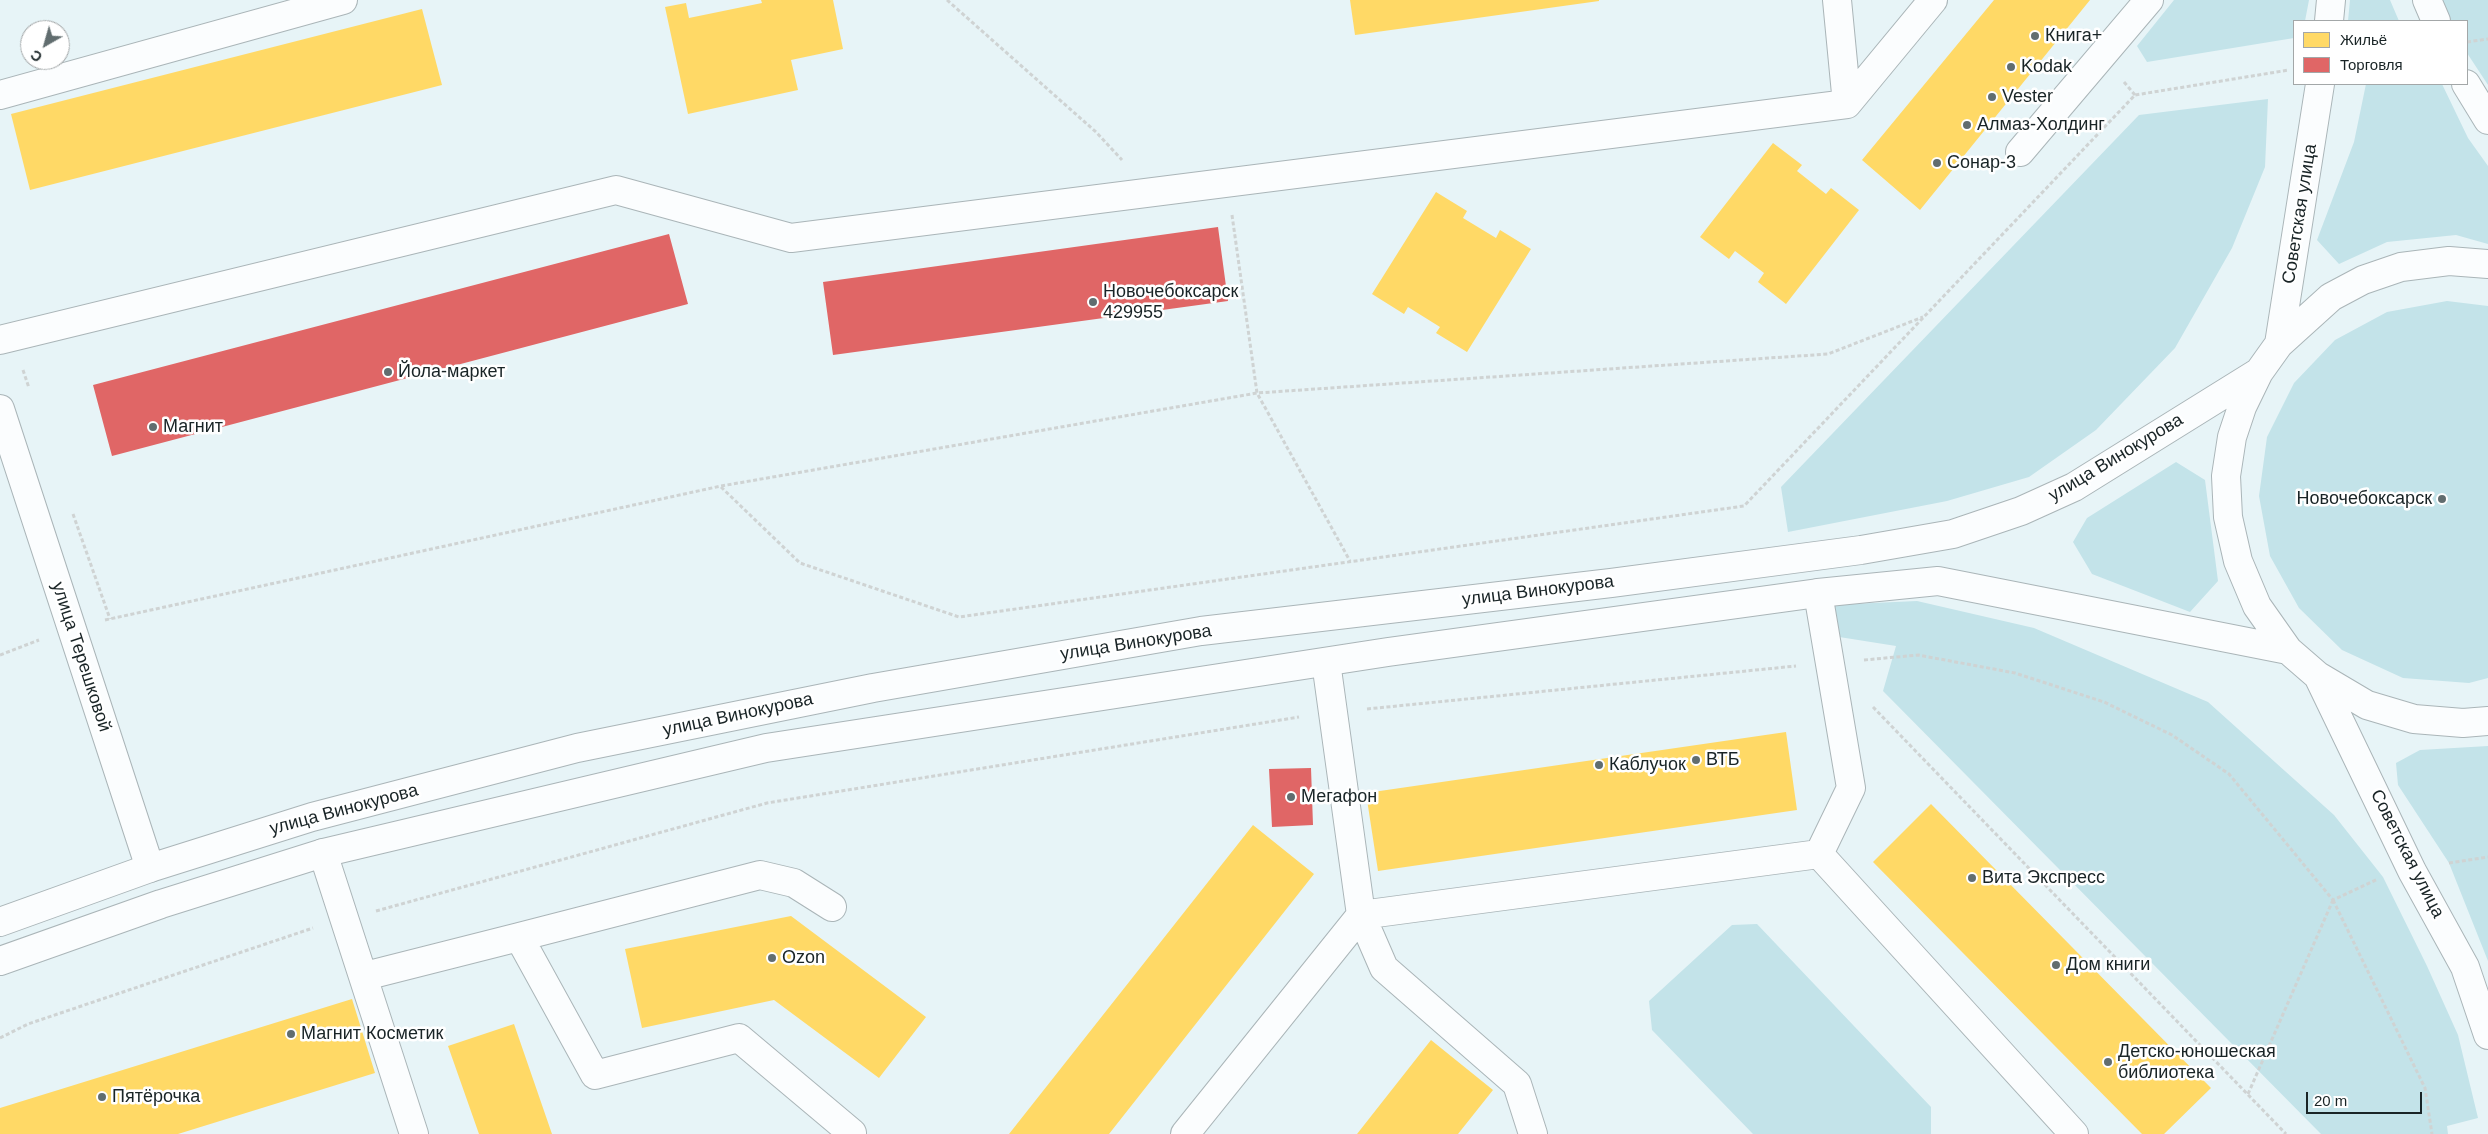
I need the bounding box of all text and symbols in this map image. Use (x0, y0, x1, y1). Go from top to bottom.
north arrow (20, 20, 70, 70)
legend (2293, 20, 2468, 85)
place label: Книга+ (2045, 25, 2102, 47)
marker: Книга+ (2029, 30, 2041, 42)
text: Жильё (2340, 31, 2387, 48)
text: С (27, 47, 45, 65)
place label: Kodak (2021, 56, 2072, 78)
text: Торговля (2340, 56, 2403, 73)
marker: Kodak (2005, 61, 2017, 73)
place label: Vester (2002, 86, 2053, 108)
marker: Vester (1986, 91, 1998, 103)
place label: Алмаз-Холдинг (1977, 114, 2105, 136)
marker: Алмаз-Холдинг (1961, 119, 1973, 131)
street label: Советская улица (2278, 143, 2322, 285)
place label: Сонар-3 (1947, 152, 2016, 174)
marker: Сонар-3 (1931, 157, 1943, 169)
place label: Новочебоксарск 429955 (1103, 281, 1238, 324)
marker: Новочебоксарск 429955 (1087, 296, 1099, 308)
place label: Йола-маркет (398, 361, 505, 383)
marker: Йола-маркет (382, 366, 394, 378)
street label: улица Винокурова (2045, 409, 2187, 507)
place label: Магнит (163, 416, 223, 438)
marker: Магнит (147, 421, 159, 433)
place label: Новочебоксарск (2297, 488, 2432, 510)
marker: Новочебоксарск (2436, 493, 2448, 505)
street label: улица Винокурова (1461, 571, 1615, 611)
street label: улица Терешковой (47, 579, 115, 735)
street label: улица Винокурова (1059, 620, 1213, 666)
street label: улица Винокурова (661, 689, 815, 741)
place label: ВТБ (1706, 749, 1740, 771)
place label: Каблучок (1609, 754, 1686, 776)
marker: ВТБ (1690, 754, 1702, 766)
marker: Каблучок (1593, 759, 1605, 771)
street label: улица Винокурова (267, 780, 421, 840)
place label: Мегафон (1301, 786, 1377, 808)
street label: Советская улица (2365, 786, 2449, 922)
marker: Мегафон (1285, 791, 1297, 803)
place label: Вита Экспресс (1982, 867, 2105, 889)
marker: Вита Экспресс (1966, 872, 1978, 884)
place label: Ozon (782, 947, 825, 969)
marker: Ozon (766, 952, 778, 964)
place label: Дом книги (2066, 954, 2150, 976)
marker: Дом книги (2050, 959, 2062, 971)
place label: Магнит Косметик (301, 1023, 443, 1045)
marker: Магнит Косметик (285, 1028, 297, 1040)
place label: Детско-юношеская библиотека (2118, 1041, 2276, 1084)
marker: Детско-юношеская библиотека (2102, 1056, 2114, 1068)
scale bar (2308, 1082, 2424, 1114)
place label: Пятёрочка (112, 1086, 200, 1108)
marker: Пятёрочка (96, 1091, 108, 1103)
text: 20 m (2314, 1092, 2347, 1109)

